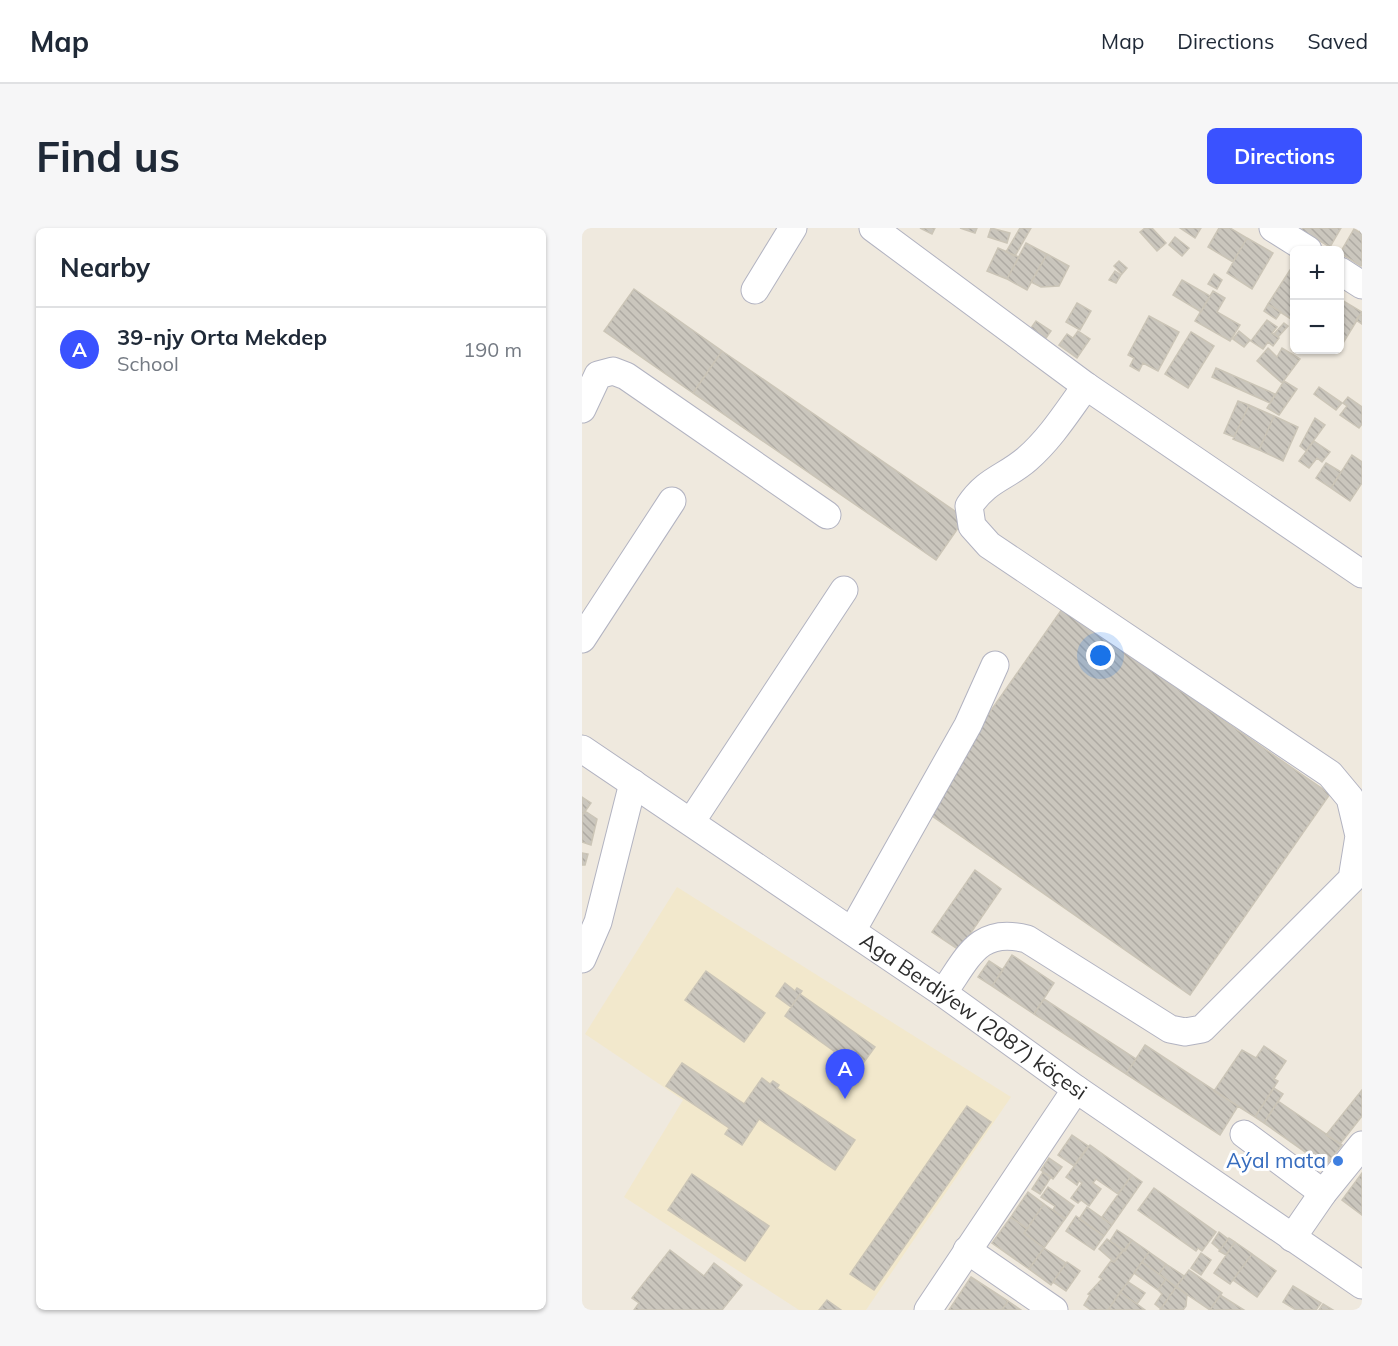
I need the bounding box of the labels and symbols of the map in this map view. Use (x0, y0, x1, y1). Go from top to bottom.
your location (1086, 641, 1115, 670)
street label: Aga Berdiýew (2087) köçesi (855, 927, 1092, 1105)
pin: A (826, 1050, 864, 1099)
place label: Aýal mata (1226, 1147, 1326, 1173)
marker: Aýal mata (1331, 1154, 1345, 1168)

